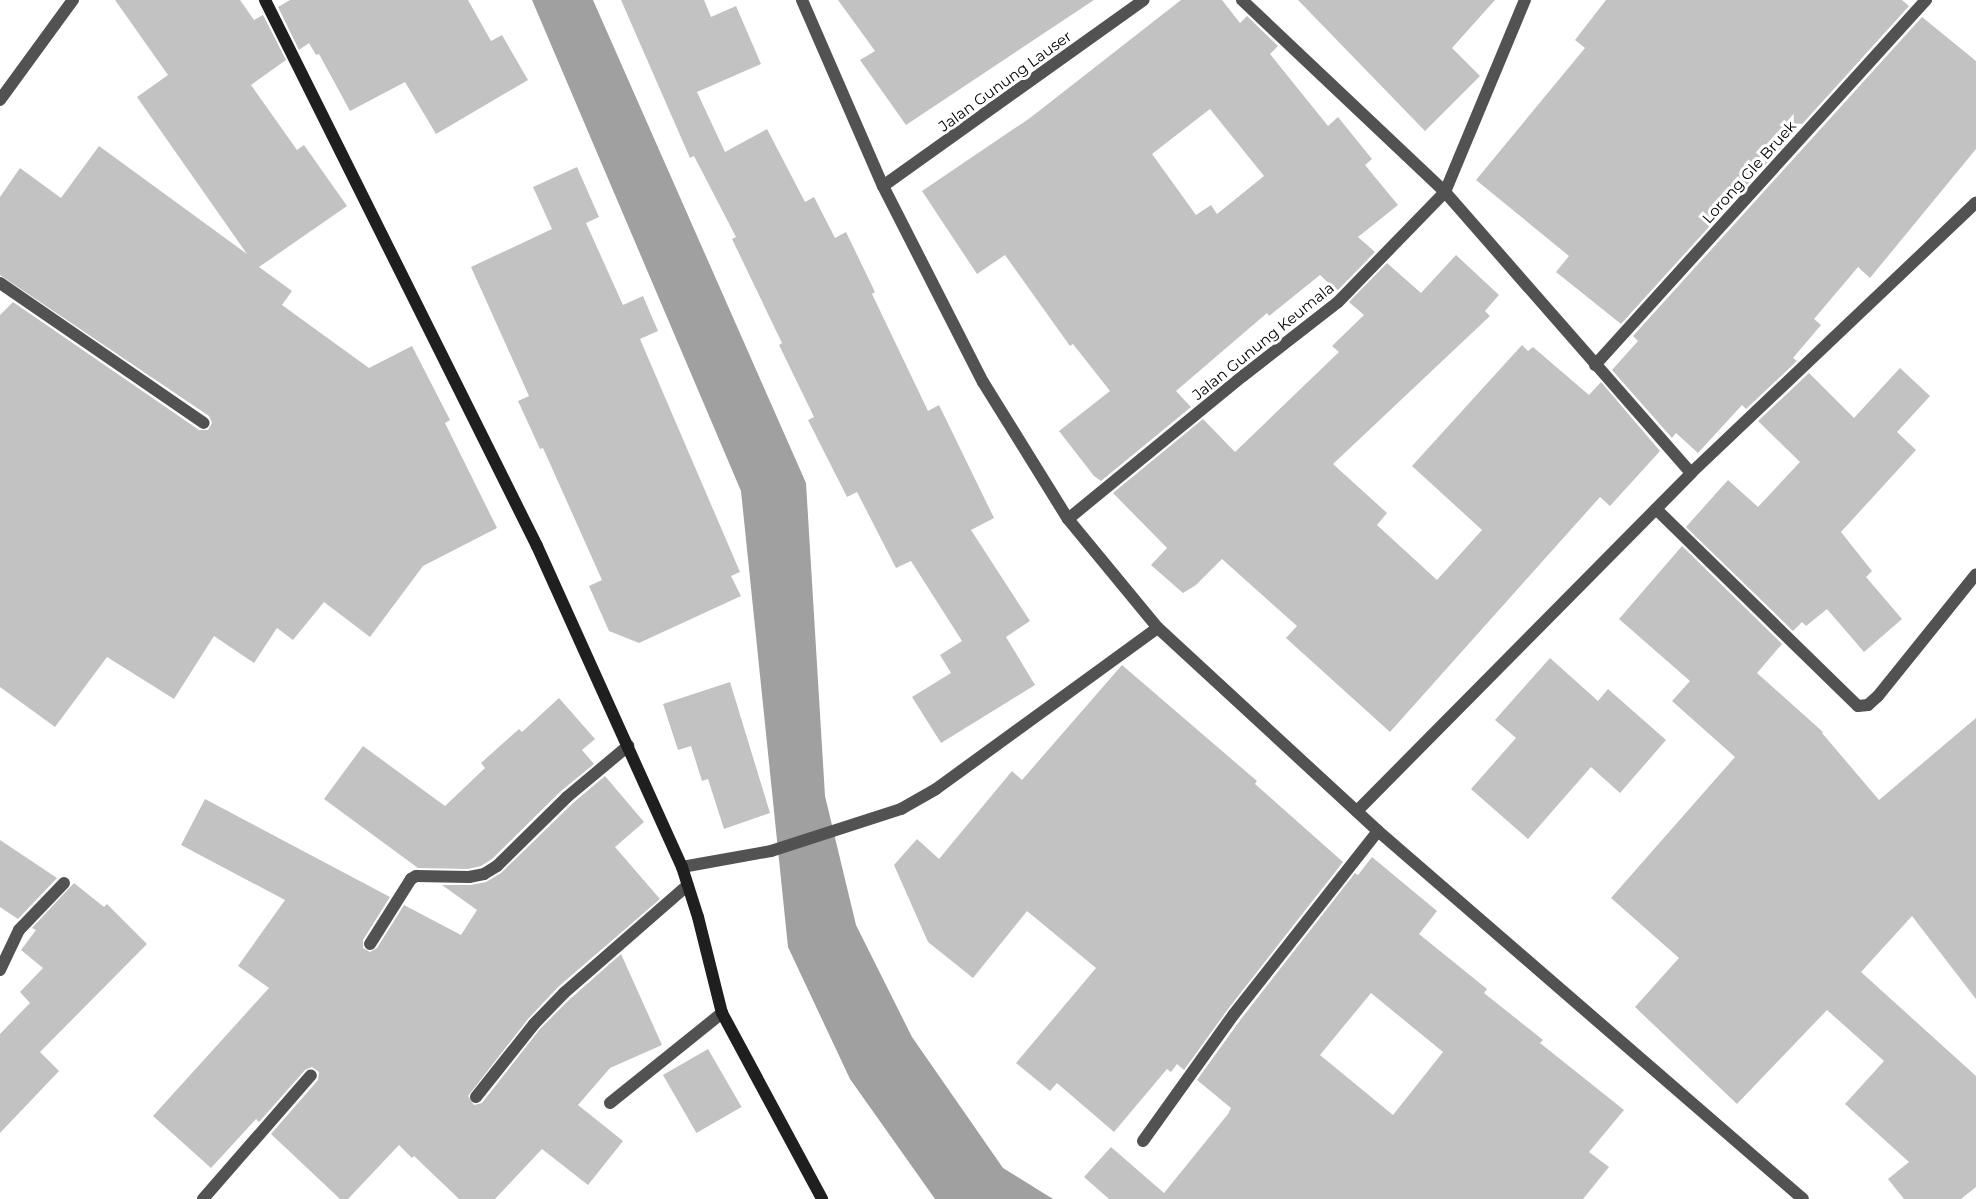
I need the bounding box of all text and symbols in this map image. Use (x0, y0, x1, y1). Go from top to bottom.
street label: Jalan Gunung Lauser (935, 27, 1075, 135)
street label: Lorong Gle Bruek (1698, 117, 1800, 227)
street label: Jalan Gunung Keumala (1189, 278, 1337, 404)

